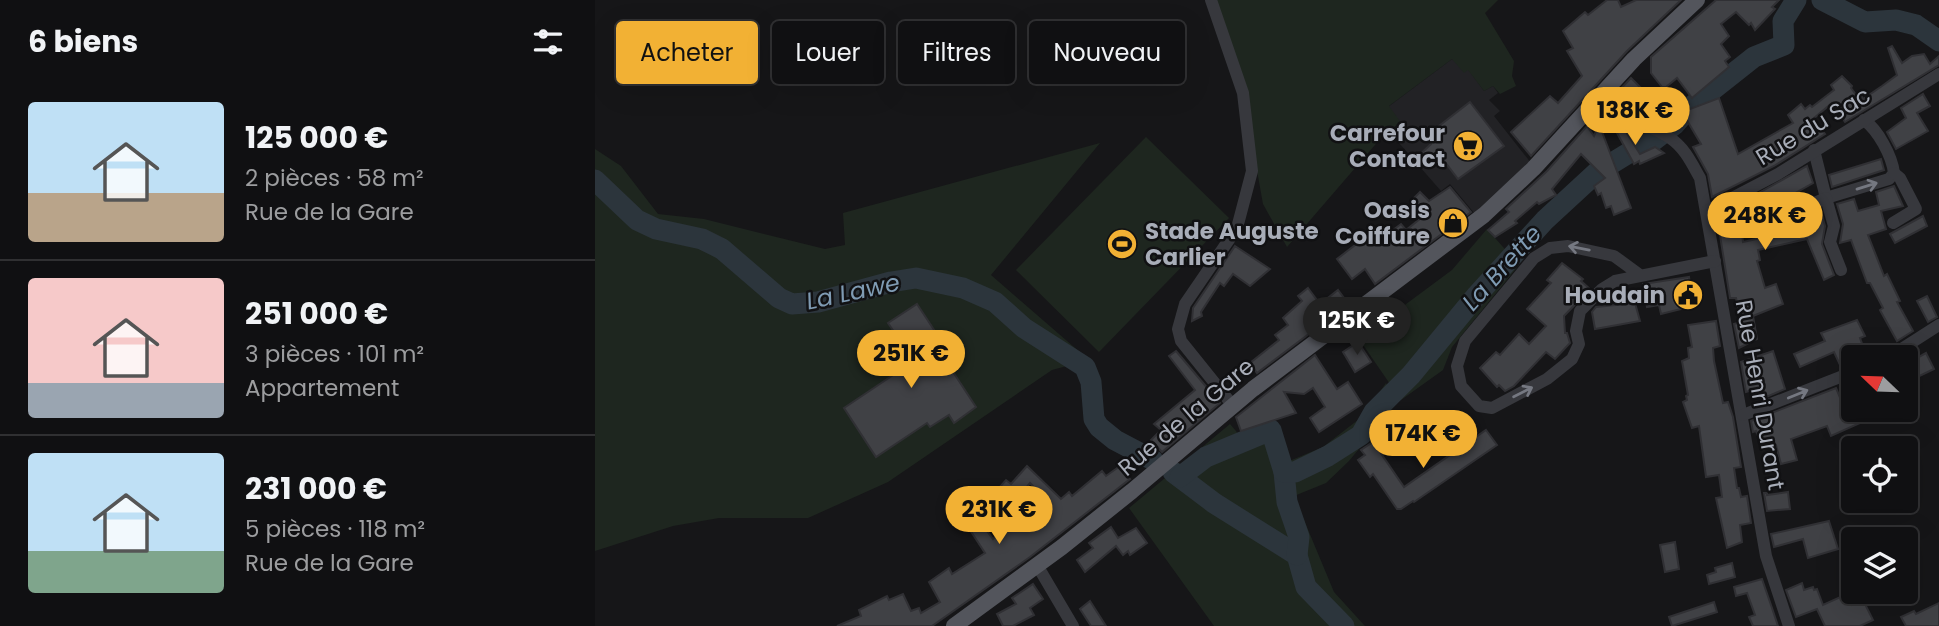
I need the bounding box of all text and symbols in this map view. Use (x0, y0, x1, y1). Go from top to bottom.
text: 6 biens (28, 20, 138, 63)
chip: Acheter (616, 21, 758, 84)
chip: Louer (772, 21, 884, 84)
chip: Filtres (898, 21, 1015, 84)
chip: Nouveau (1029, 21, 1185, 84)
icon: filters (529, 23, 567, 61)
street label: Rue du Sac (1750, 79, 1876, 173)
pin: 138K € (1578, 88, 1692, 147)
text: 138K € (1597, 94, 1673, 126)
text: 125 000 € (245, 116, 388, 159)
place label: Carrefour Contact (1330, 117, 1445, 175)
supermarket icon: Carrefour Contact (1451, 129, 1485, 163)
icon: home (84, 130, 168, 214)
text: 2 pièces · 58 m² (245, 162, 424, 194)
one-way arrow (1856, 179, 1878, 192)
pin: 248K € (1708, 192, 1822, 252)
place label: Oasis Coiffure (1335, 194, 1430, 252)
text: Rue de la Gare (245, 196, 414, 228)
text: 248K € (1724, 199, 1806, 231)
shop icon: Oasis Coiffure (1436, 206, 1470, 240)
place label: Stade Auguste Carlier (1145, 215, 1319, 273)
water label: La Brette (1454, 218, 1549, 318)
sports icon: Stade Auguste Carlier (1105, 227, 1139, 261)
one-way arrow (1568, 241, 1591, 255)
water label: La Lawe (803, 265, 903, 318)
public building icon: Houdain (1671, 278, 1705, 312)
place label: Houdain (1565, 279, 1665, 311)
text: 251 000 € (245, 292, 388, 335)
street label: Rue Henri Durant (1728, 297, 1792, 493)
pin: 125K € (1300, 298, 1414, 357)
text: 125K € (1319, 304, 1395, 336)
icon: home (84, 306, 168, 390)
pin: 251K € (854, 330, 968, 390)
text: 251K € (873, 337, 949, 369)
text: 3 pièces · 101 m² (245, 338, 424, 370)
north arrow (1841, 345, 1918, 422)
map controls (1841, 345, 1918, 604)
street label: Rue de la Gare (1111, 351, 1261, 483)
text: Appartement (245, 372, 399, 404)
one-way arrow (1512, 384, 1533, 398)
one-way arrow (1787, 386, 1808, 399)
pin: 174K € (1366, 410, 1480, 470)
text: 174K € (1385, 417, 1461, 449)
button: locate (1841, 436, 1918, 513)
text: 231 000 € (245, 467, 387, 510)
icon: home (84, 481, 168, 565)
pin: 231K € (942, 486, 1056, 546)
text: 231K € (962, 493, 1036, 525)
text: 5 pièces · 118 m² (245, 513, 425, 545)
button: layers (1841, 527, 1918, 604)
text: Rue de la Gare (245, 547, 414, 579)

